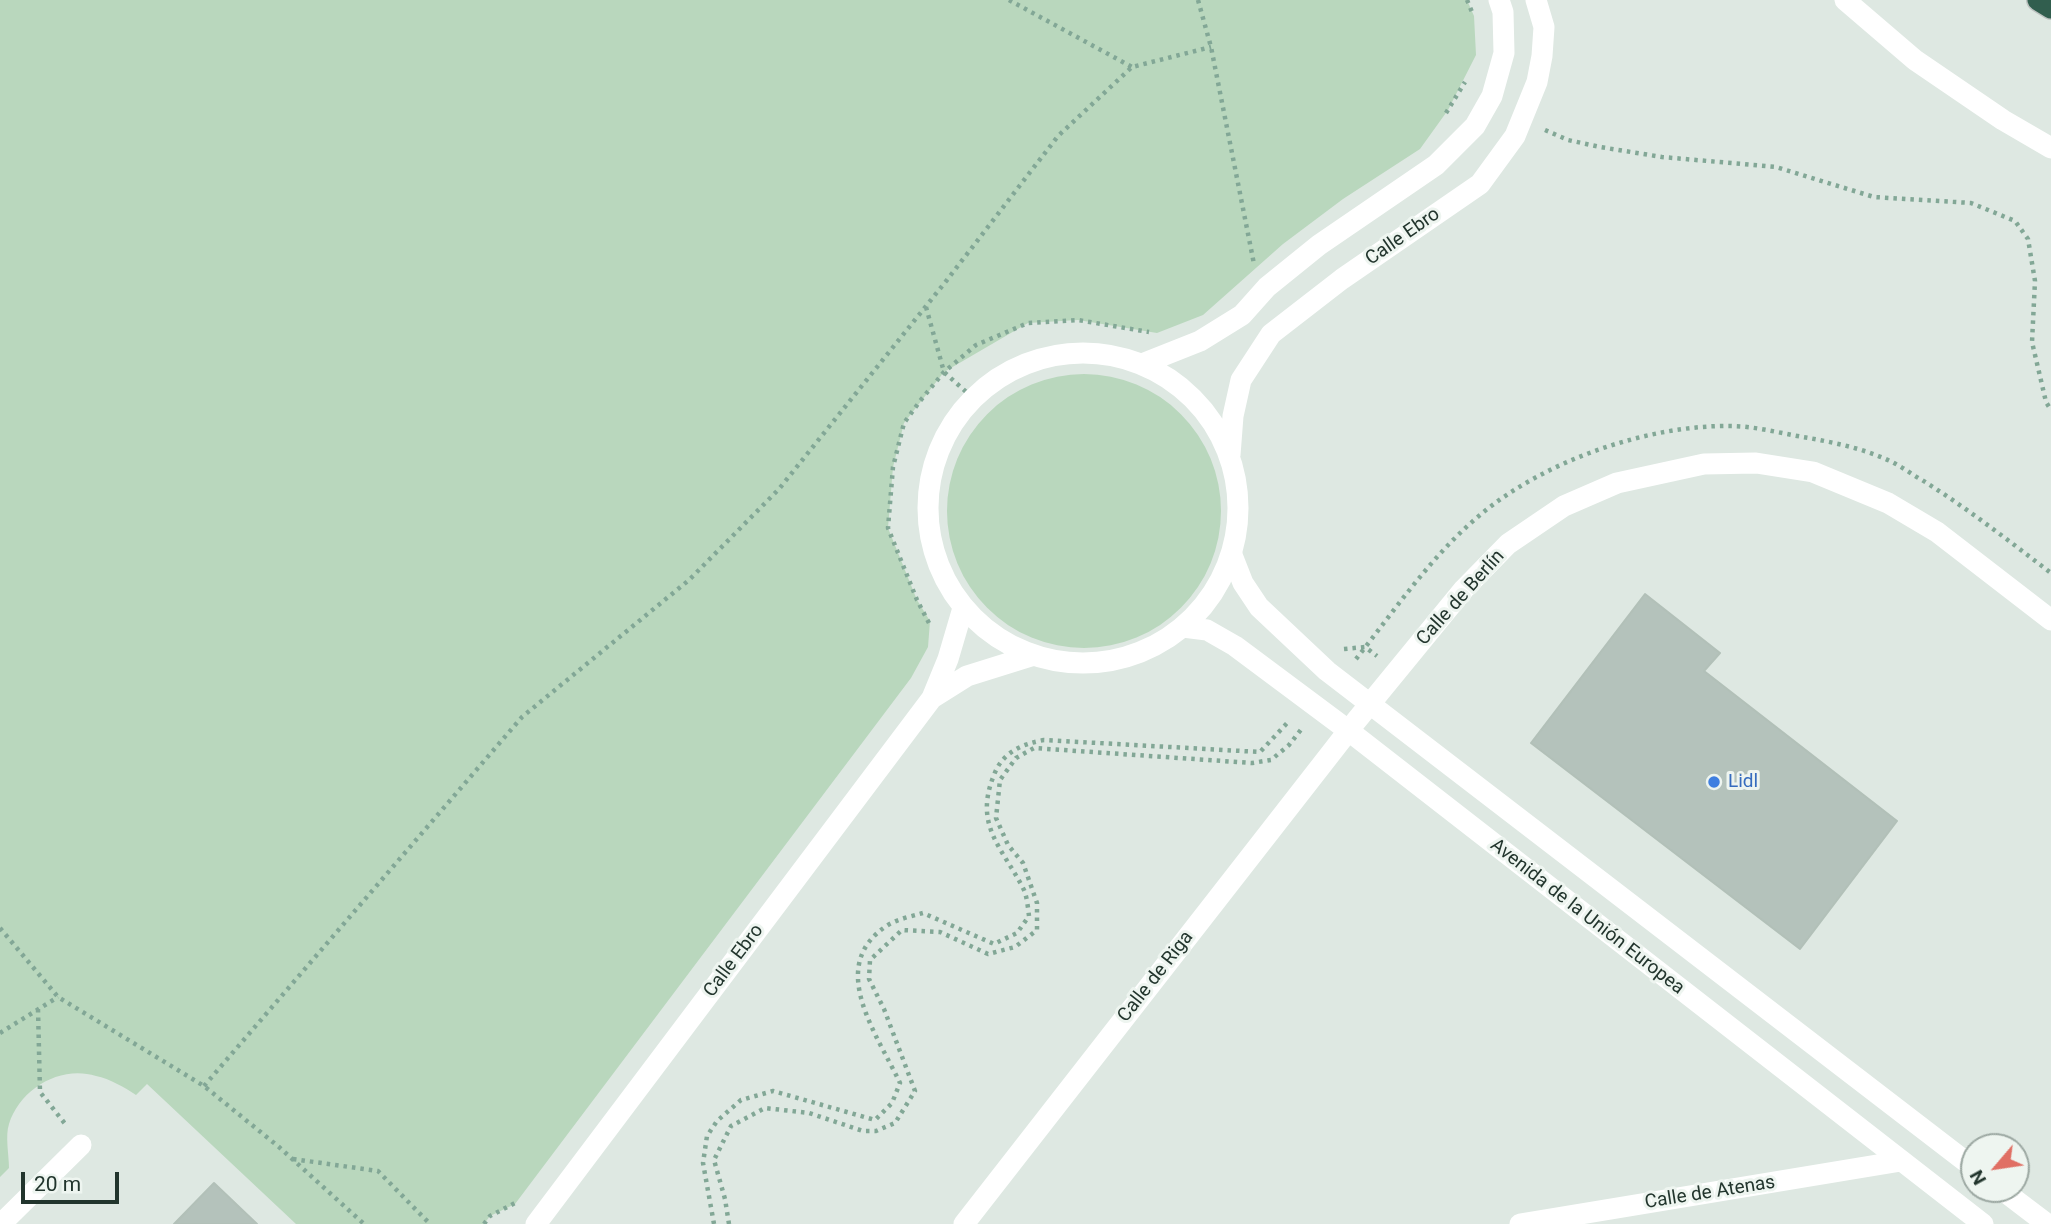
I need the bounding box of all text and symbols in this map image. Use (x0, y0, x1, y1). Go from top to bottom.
street label: Calle Ebro (1362, 203, 1444, 271)
street label: Calle de Berlín (1412, 546, 1510, 650)
place label: Lidl (1728, 771, 1758, 793)
marker: Lidl (1706, 774, 1722, 790)
street label: Avenida de la Unión Europea (1485, 834, 1689, 1000)
street label: Calle Ebro (699, 920, 769, 1002)
street label: Calle de Riga (1113, 927, 1199, 1027)
north arrow (1960, 1133, 2030, 1203)
scale bar (24, 1158, 122, 1202)
text: N (1965, 1166, 1991, 1189)
street label: Calle de Atenas (1643, 1171, 1777, 1215)
text: 20 m (34, 1172, 81, 1196)

